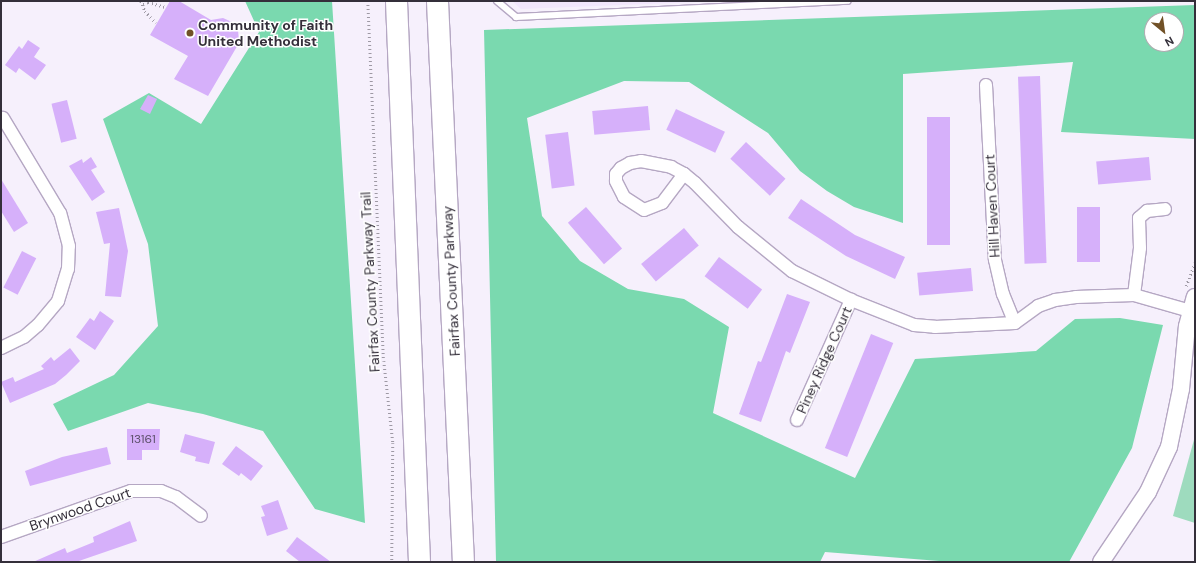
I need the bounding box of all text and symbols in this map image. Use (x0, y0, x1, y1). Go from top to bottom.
north arrow (1144, 12, 1184, 52)
place label: Community of Faith United Methodist (198, 17, 333, 50)
marker: Community of Faith United Methodist (185, 28, 195, 38)
text: N (1162, 34, 1176, 50)
street label: Hill Haven Court (981, 154, 1003, 258)
street label: Fairfax County Parkway Trail (357, 191, 383, 373)
street label: Fairfax County Parkway (439, 205, 463, 357)
street label: Piney Ridge Court (793, 304, 855, 416)
house number: 13161 (130, 433, 156, 447)
street label: Brynwood Court (27, 484, 133, 534)

